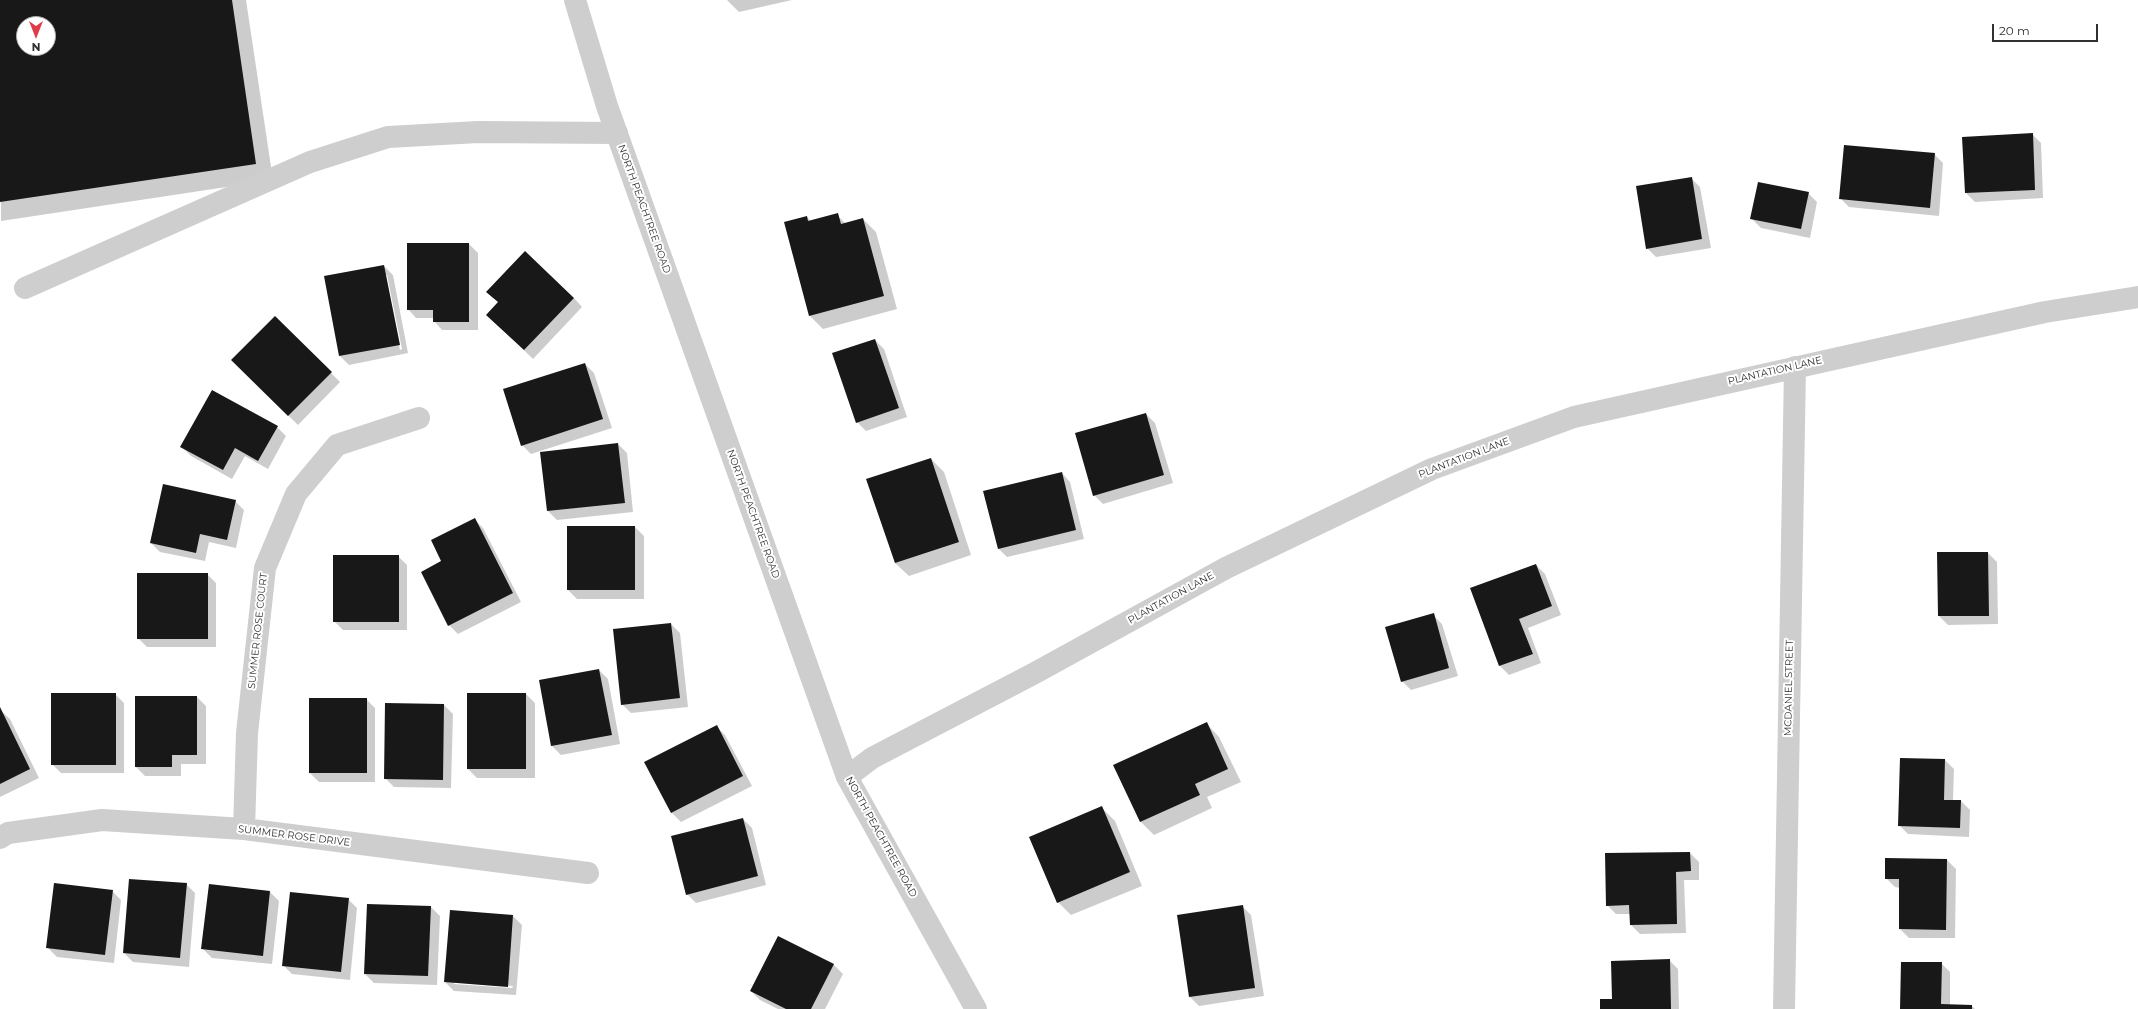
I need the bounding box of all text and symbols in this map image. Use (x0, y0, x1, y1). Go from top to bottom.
north arrow (16, 16, 56, 56)
scale bar (1994, 16, 2100, 42)
text: 20 m (1999, 23, 2030, 38)
text: N (32, 40, 40, 54)
street label: NORTH PEACHTREE ROAD (615, 143, 673, 275)
street label: PLANTATION LANE (1727, 354, 1823, 388)
street label: PLANTATION LANE (1417, 435, 1511, 481)
street label: NORTH PEACHTREE ROAD (724, 448, 782, 580)
street label: PLANTATION LANE (1126, 569, 1216, 627)
street label: SUMMER ROSE COURT (246, 572, 270, 690)
street label: MCDANIEL STREET (1782, 640, 1796, 736)
street label: NORTH PEACHTREE ROAD (843, 775, 919, 899)
street label: SUMMER ROSE DRIVE (237, 823, 351, 849)

